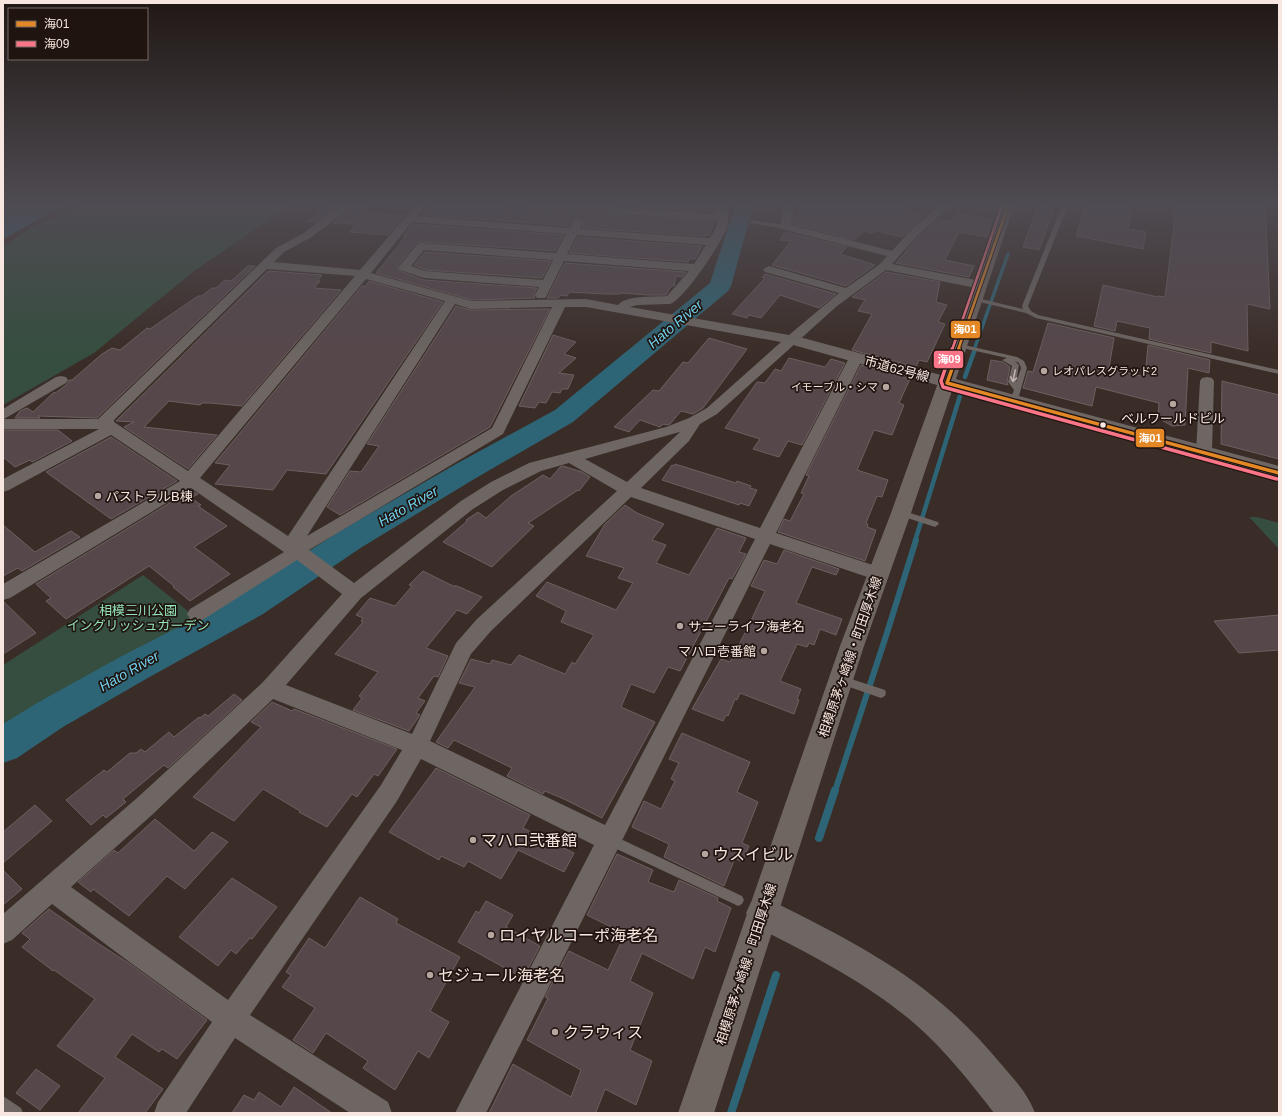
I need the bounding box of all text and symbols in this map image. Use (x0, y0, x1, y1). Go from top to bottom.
legend (8, 8, 148, 60)
text: 海01 (44, 17, 70, 31)
text: 海09 (44, 37, 70, 51)
water label: Hato River (645, 296, 706, 351)
line badge: 海01 (950, 320, 981, 339)
text: 海01 (953, 323, 977, 335)
line badge: 海09 (933, 350, 964, 369)
street label: 市道62号線 (863, 353, 931, 385)
text: 海09 (937, 353, 961, 365)
place label: レオパレスグラッド2 (1052, 365, 1157, 377)
marker: レオパレスグラッド2 (1039, 366, 1049, 376)
one-way arrow (1010, 369, 1018, 382)
place label: イモーブル・シマ (791, 381, 878, 393)
marker: イモーブル・シマ (881, 382, 891, 392)
marker: ベルワールドビル (1168, 399, 1178, 409)
place label: ベルワールドビル (1121, 411, 1225, 426)
unlabelled marker (1098, 420, 1108, 430)
line badge: 海01 (1135, 428, 1165, 448)
text: 海01 (1138, 432, 1162, 444)
water label: Hato River (375, 482, 442, 529)
place label: パストラルB棟 (106, 489, 193, 504)
marker: パストラルB棟 (93, 491, 103, 501)
street label: 相模原茅ヶ崎線・町田厚木線 (815, 575, 885, 739)
park label: 相模三川公園 イングリッシュガーデン (66, 603, 210, 633)
place label: サニーライフ海老名 (688, 619, 805, 634)
marker: サニーライフ海老名 (675, 621, 685, 631)
place label: マハロ壱番館 (678, 644, 756, 659)
marker: マハロ壱番館 (759, 646, 769, 656)
water label: Hato River (96, 647, 163, 694)
place label: マハロ弐番館 (481, 832, 577, 849)
marker: マハロ弐番館 (468, 835, 478, 845)
place label: ウスイビル (713, 846, 793, 863)
marker: ウスイビル (700, 849, 710, 859)
street label: 相模原茅ヶ崎線・町田厚木線 (713, 881, 779, 1047)
place label: ロイヤルコーポ海老名 (499, 927, 658, 944)
marker: ロイヤルコーポ海老名 (486, 930, 496, 940)
place label: セジュール海老名 (438, 967, 565, 984)
marker: セジュール海老名 (425, 970, 435, 980)
place label: クラウィス (563, 1024, 643, 1041)
marker: クラウィス (550, 1027, 560, 1037)

